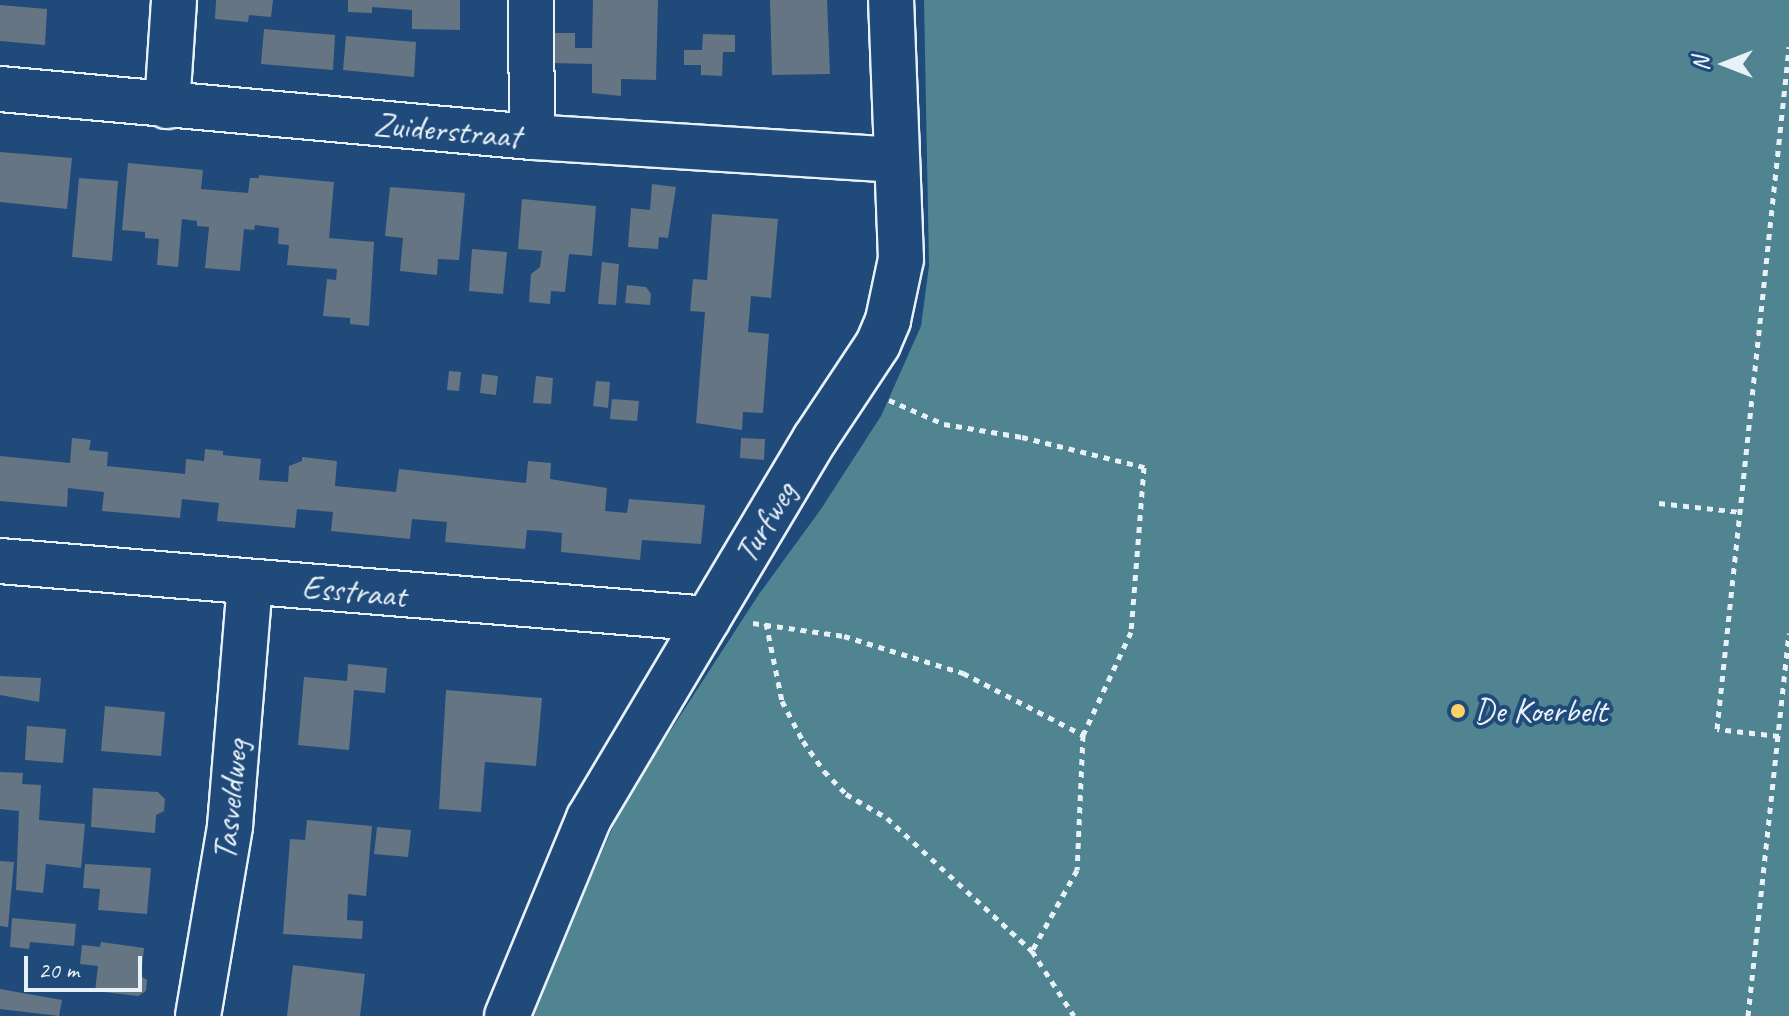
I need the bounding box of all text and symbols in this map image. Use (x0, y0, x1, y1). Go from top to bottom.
north arrow (1685, 24, 1765, 104)
text: N (1687, 57, 1715, 71)
street label: Zuiderstraat (372, 103, 522, 157)
street label: Turfweg (725, 474, 805, 570)
street label: Esstraat (300, 566, 408, 616)
place label: De Koerbelt (1474, 691, 1607, 731)
marker: De Koerbelt (1449, 702, 1467, 720)
street label: Tasveldweg (203, 738, 257, 862)
scale bar (28, 940, 146, 990)
text: 20 m (38, 955, 79, 985)

